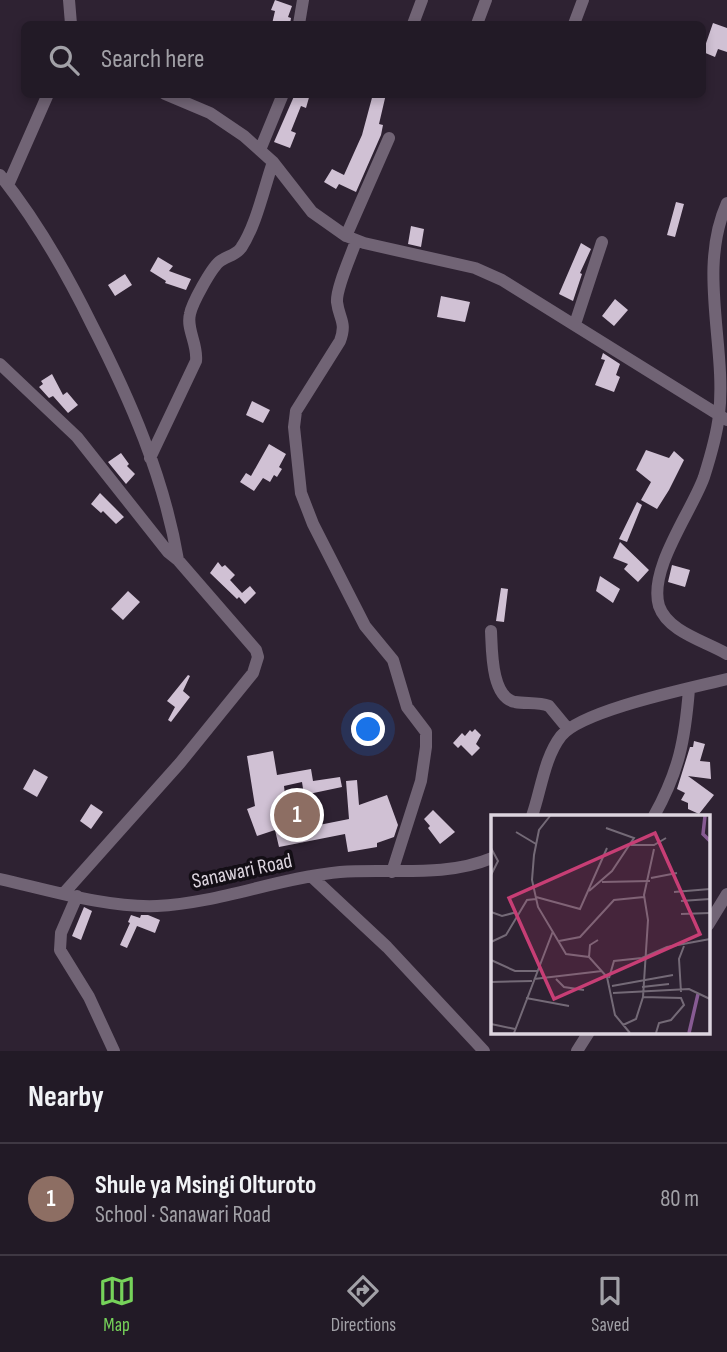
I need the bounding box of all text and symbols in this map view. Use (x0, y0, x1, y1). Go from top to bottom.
search box (21, 21, 706, 98)
icon: search (45, 41, 83, 79)
text: Search here (101, 44, 204, 75)
your location (351, 712, 385, 746)
pin: 1 (274, 789, 320, 841)
inset map (491, 815, 710, 1034)
street label: Sanawari Road (190, 848, 294, 894)
text: Nearby (28, 1079, 104, 1115)
text: Shule ya Msingi Olturoto (95, 1170, 316, 1201)
text: 1 (46, 1185, 56, 1213)
text: 80 m (660, 1185, 699, 1213)
text: School · Sanawari Road (95, 1201, 271, 1229)
tab: Map (98, 1272, 136, 1337)
tab: Directions (331, 1272, 396, 1337)
tab: Saved (591, 1272, 629, 1337)

